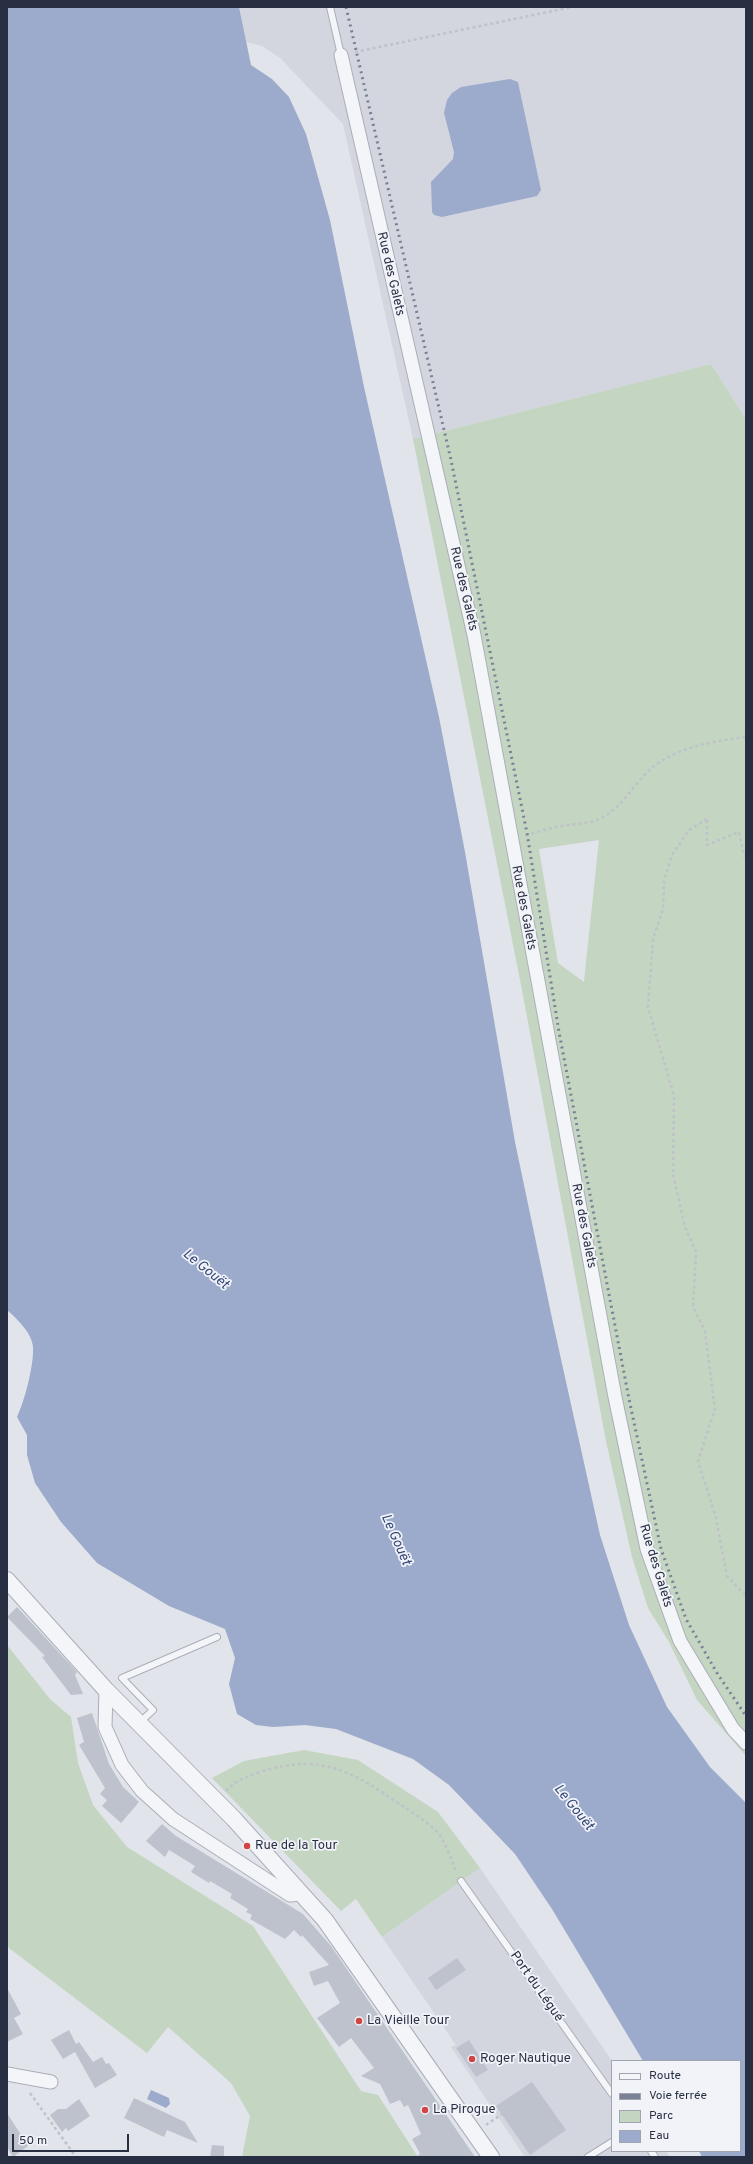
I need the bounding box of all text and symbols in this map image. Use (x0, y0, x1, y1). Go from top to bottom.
street label: Rue des Galets (373, 230, 407, 318)
street label: Rue des Galets (446, 545, 480, 633)
street label: Rue des Galets (507, 864, 539, 952)
street label: Rue des Galets (567, 1182, 599, 1270)
water label: Le Gouët (179, 1246, 231, 1294)
water label: Le Gouët (376, 1512, 414, 1568)
street label: Rue des Galets (635, 1523, 675, 1609)
water label: Le Gouët (549, 1782, 597, 1834)
place label: Rue de la Tour (255, 1838, 338, 1854)
marker: Rue de la Tour (242, 1841, 252, 1851)
street label: Port du Légué (506, 1949, 566, 2025)
place label: La Vieille Tour (367, 2013, 449, 2029)
marker: La Vieille Tour (354, 2016, 364, 2026)
place label: Roger Nautique (480, 2051, 571, 2067)
marker: Roger Nautique (467, 2054, 477, 2064)
legend (611, 2060, 741, 2152)
text: Route (649, 2068, 681, 2084)
text: Voie ferrée (649, 2088, 707, 2104)
place label: La Pirogue (433, 2102, 495, 2118)
marker: La Pirogue (420, 2105, 430, 2115)
text: Parc (649, 2108, 673, 2124)
scale bar (14, 2126, 131, 2152)
text: Eau (649, 2128, 669, 2144)
text: 50 m (19, 2133, 47, 2149)

